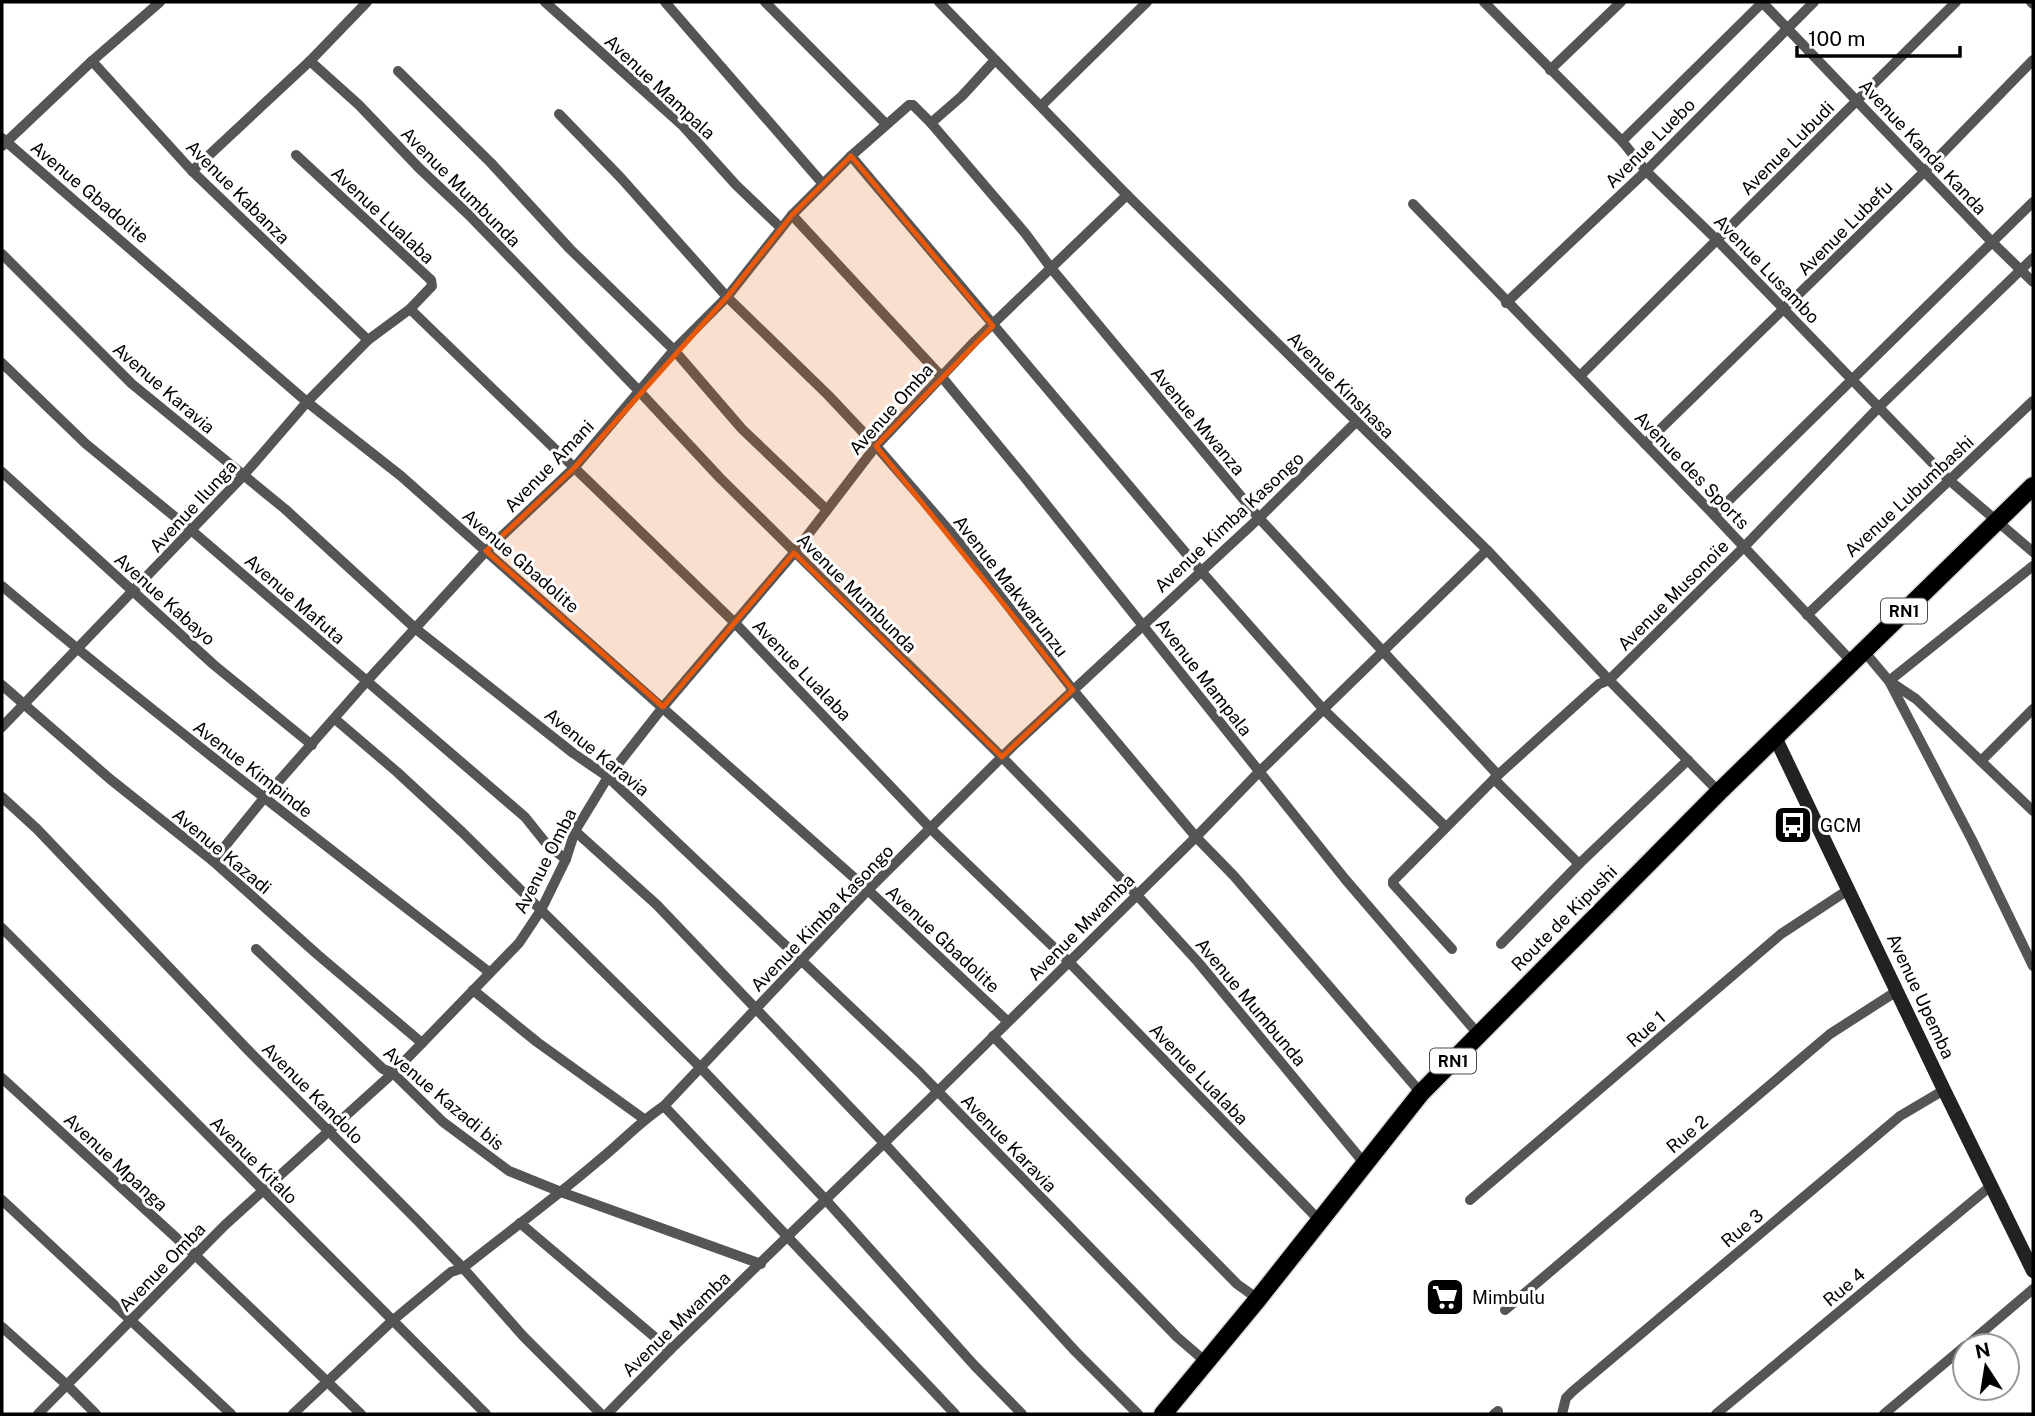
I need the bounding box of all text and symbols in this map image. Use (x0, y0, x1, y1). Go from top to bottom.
scale bar (1797, 14, 1960, 58)
text: 100 m (1808, 26, 1865, 51)
street label: Avenue Mampala (600, 30, 720, 144)
street label: Avenue Kanda Kanda (1855, 75, 1991, 219)
street label: Avenue Luebo (1601, 94, 1699, 192)
street label: Avenue Lubudi (1736, 97, 1838, 199)
street label: Avenue Mumbunda (397, 123, 525, 251)
street label: Avenue Kabanza (182, 136, 294, 248)
street label: Avenue Gbadolite (27, 137, 153, 247)
street label: Avenue Lualaba (327, 162, 439, 268)
street label: Avenue Lubefu (1793, 176, 1897, 280)
street label: Avenue Lusambo (1710, 210, 1824, 328)
street label: Avenue Kinshasa (1283, 327, 1399, 443)
street label: Avenue Karavia (109, 338, 219, 438)
street label: Avenue Omba (845, 359, 937, 459)
street label: Avenue Mwanza (1147, 363, 1249, 479)
street label: Avenue des Sports (1630, 407, 1754, 533)
street label: Avenue Amani (500, 416, 598, 516)
street label: Avenue Lubumbashi (1840, 431, 1978, 561)
street label: Avenue Kimba Kasongo (1150, 447, 1308, 597)
street label: Avenue Ilunga (145, 456, 241, 556)
street label: Avenue Gbadolite (458, 505, 584, 617)
street label: Avenue Makwarunzu (949, 511, 1073, 661)
street label: Avenue Mumbunda (793, 529, 921, 657)
street label: Avenue Musonoïe (1613, 535, 1733, 655)
street label: Avenue Kabayo (110, 548, 220, 650)
street label: Avenue Mafuta (241, 550, 349, 648)
road number: RN1 (1881, 598, 1927, 624)
street label: Avenue Mampala (1152, 614, 1256, 740)
street label: Avenue Lualaba (748, 615, 856, 725)
street label: Avenue Karavia (541, 704, 653, 800)
street label: Avenue Kimpinde (189, 716, 317, 822)
street label: Avenue Kazadi (168, 804, 276, 898)
bus stop icon: GCM (1772, 804, 1814, 846)
street label: Avenue Omba (509, 805, 581, 917)
place label: GCM (1820, 815, 1862, 836)
street label: Avenue Kimba Kasongo (746, 840, 898, 996)
street label: Route de Kipushi (1507, 861, 1621, 975)
street label: Avenue Mwamba (1023, 869, 1139, 985)
street label: Avenue Gbadolite (882, 881, 1004, 997)
street label: Avenue Upemba (1883, 930, 1959, 1062)
street label: Avenue Mumbunda (1191, 934, 1311, 1070)
street label: Rue 1 (1622, 1007, 1670, 1051)
street label: Avenue Lualaba (1145, 1019, 1253, 1129)
street label: Avenue Kandolo (258, 1038, 368, 1148)
street label: Avenue Kazadi bis (379, 1041, 509, 1155)
road number: RN1 (1430, 1049, 1476, 1074)
street label: Avenue Karavia (957, 1090, 1061, 1196)
street label: Avenue Mpanga (60, 1109, 172, 1215)
street label: Rue 2 (1662, 1111, 1712, 1157)
street label: Avenue Kitalo (206, 1112, 302, 1208)
street label: Rue 3 (1717, 1204, 1767, 1252)
street label: Avenue Omba (114, 1218, 210, 1316)
street label: Rue 4 (1819, 1263, 1869, 1311)
street label: Avenue Mwamba (618, 1267, 734, 1381)
supermarket icon: Mimbulu (1424, 1276, 1466, 1318)
place label: Mimbulu (1472, 1287, 1545, 1308)
north arrow (1951, 1332, 2021, 1402)
text: N (1973, 1338, 1992, 1363)

